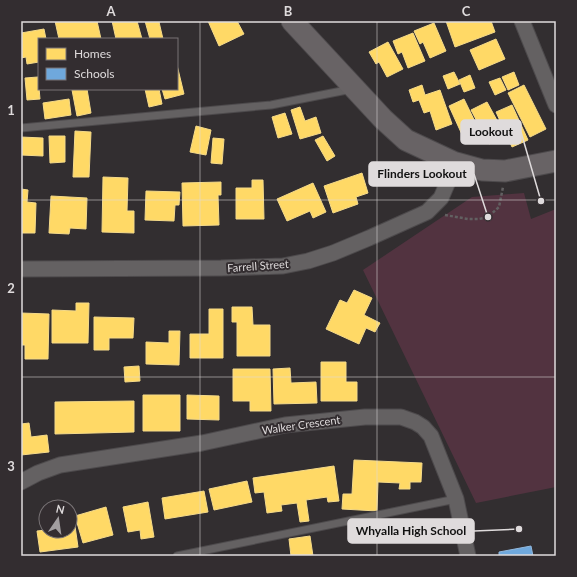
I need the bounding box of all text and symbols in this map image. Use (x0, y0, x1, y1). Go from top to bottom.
text: A (105, 3, 116, 19)
text: B (284, 3, 293, 19)
text: C (462, 3, 471, 19)
legend (38, 38, 178, 90)
text: Homes (74, 46, 111, 61)
text: Schools (74, 66, 115, 81)
text: 1 (7, 102, 15, 118)
callout: Lookout (461, 120, 521, 144)
text: Lookout (469, 124, 513, 139)
callout: Flinders Lookout (369, 162, 474, 186)
text: Flinders Lookout (377, 166, 467, 181)
street label: Farrell Street (227, 257, 289, 274)
text: 2 (7, 280, 15, 296)
street label: Walker Crescent (261, 413, 341, 436)
text: 3 (7, 458, 15, 474)
north arrow (38, 499, 78, 539)
text: N (55, 501, 66, 516)
callout: Whyalla High School (348, 519, 474, 543)
text: Whyalla High School (356, 523, 466, 538)

